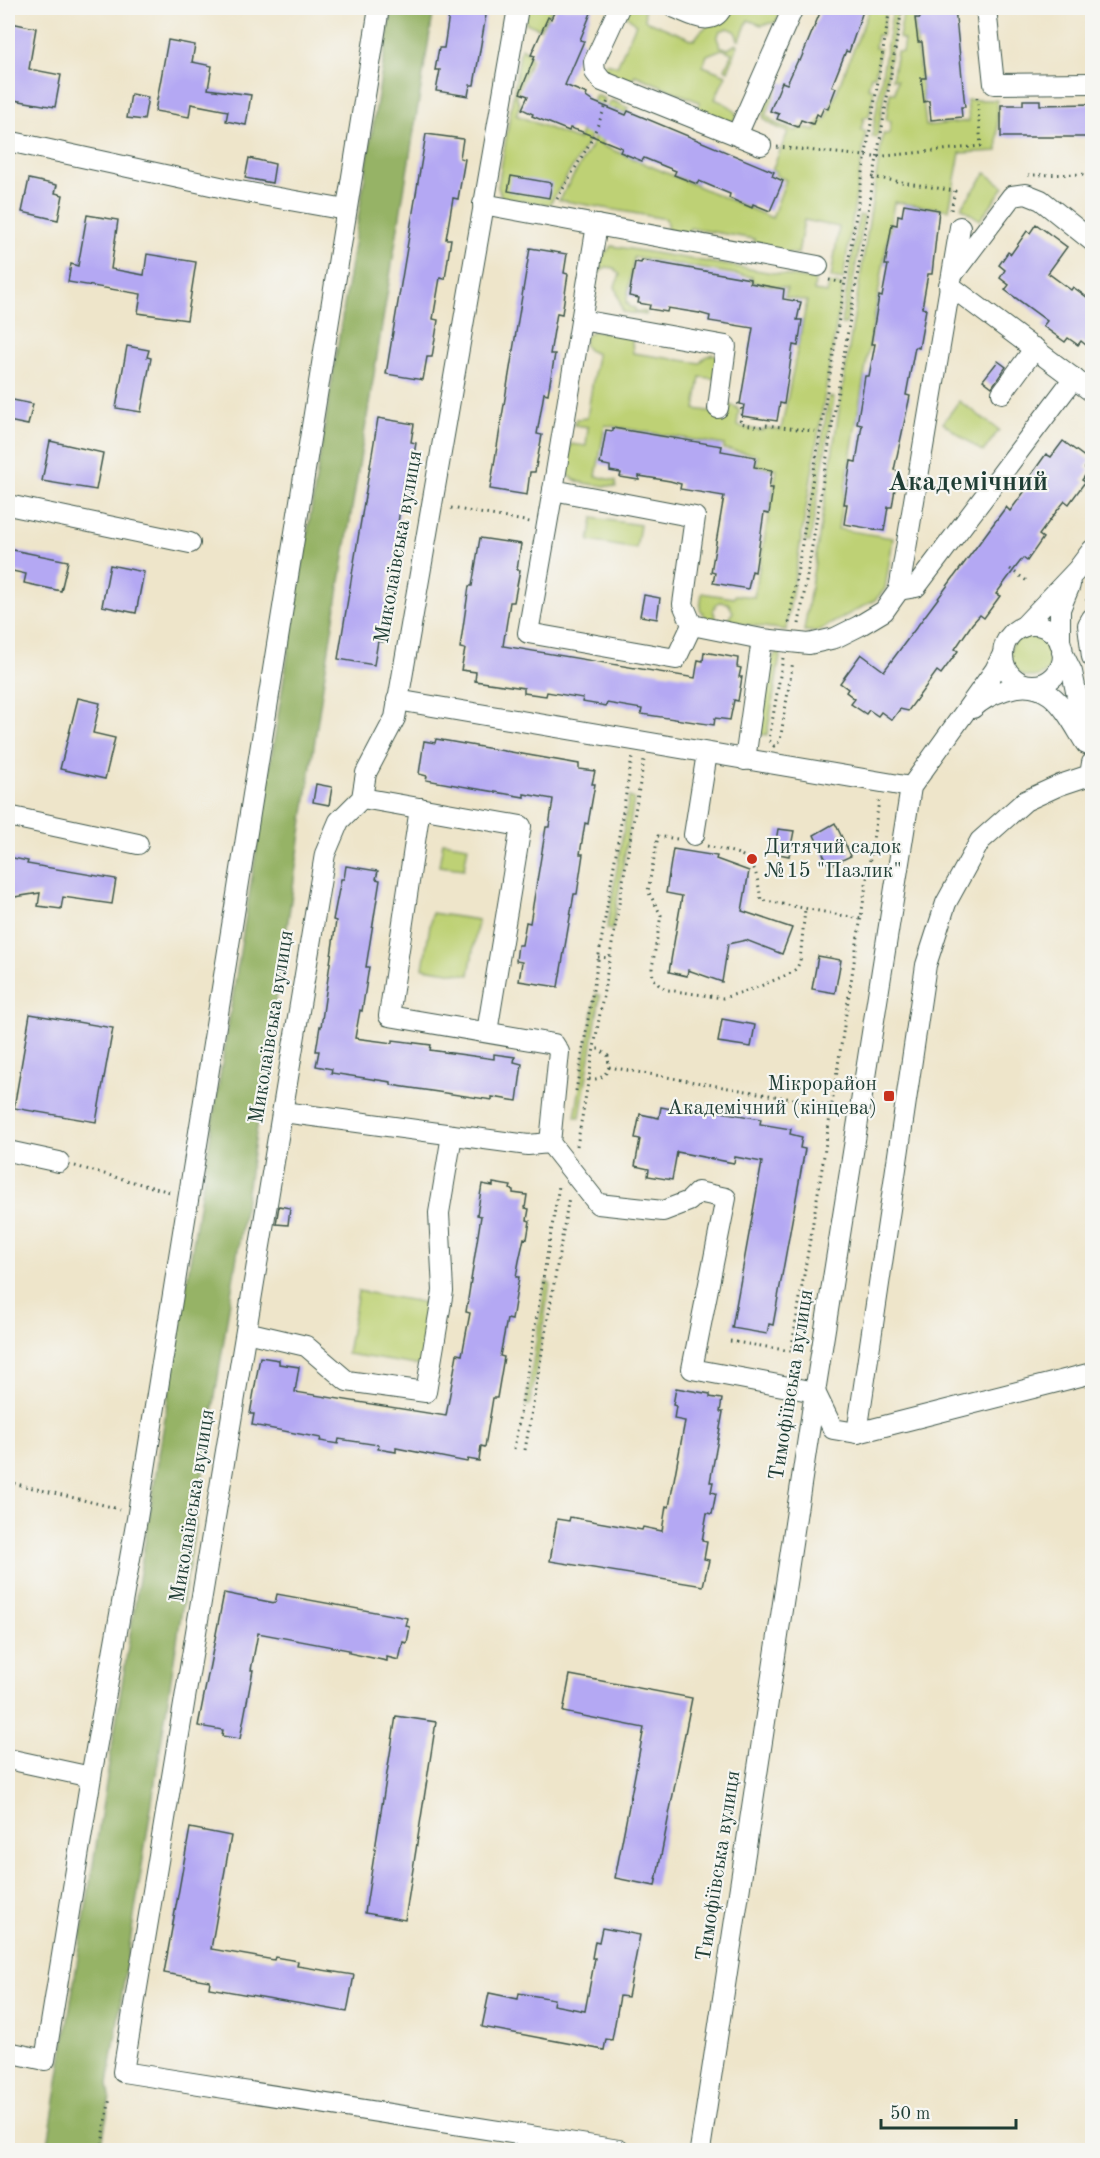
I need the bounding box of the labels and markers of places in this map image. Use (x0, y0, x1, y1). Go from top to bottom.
place label: Дитячий садок №15 "Пазлик" (764, 837, 902, 882)
marker: Дитячий садок №15 "Пазлик" (745, 852, 759, 866)
place label: Мікрорайон Академічний (кінцева) (667, 1074, 877, 1119)
marker: Мікрорайон Академічний (кінцева) (882, 1089, 896, 1103)

